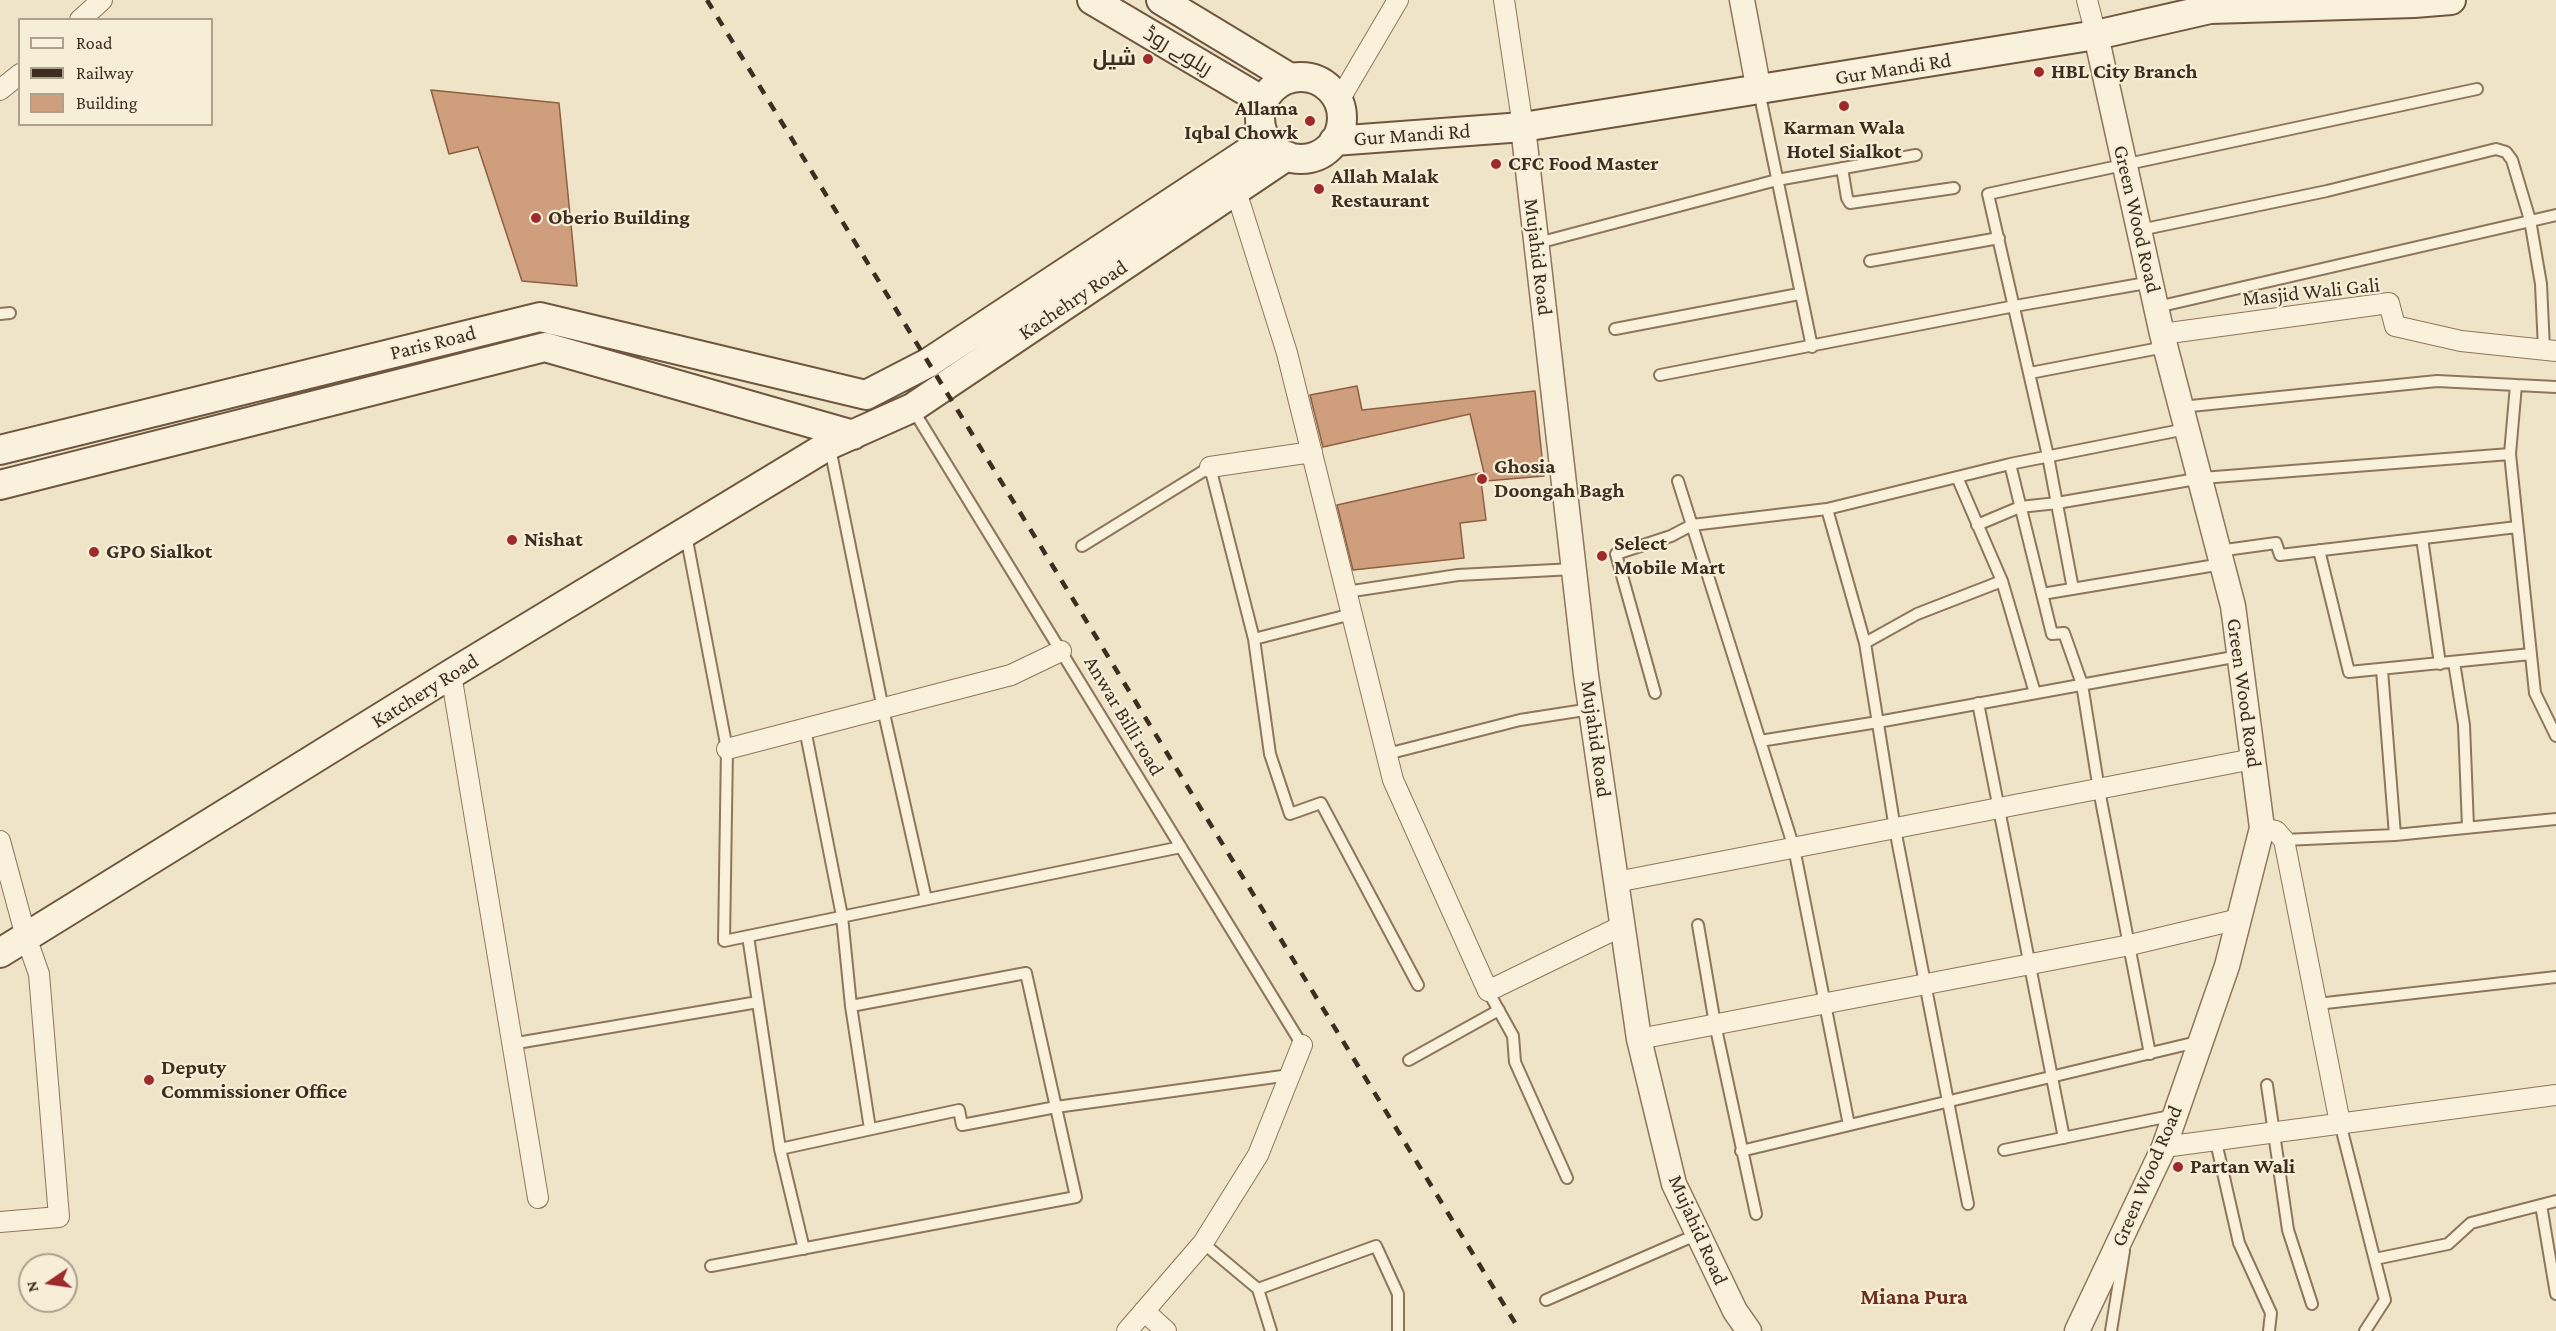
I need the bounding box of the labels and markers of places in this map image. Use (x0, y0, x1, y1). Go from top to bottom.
place label: شیل (1093, 46, 1136, 72)
marker: شیل (1141, 52, 1155, 66)
place label: HBL City Branch (2051, 59, 2198, 85)
marker: HBL City Branch (2032, 65, 2046, 79)
place label: Allama Iqbal Chowk (1184, 96, 1298, 146)
marker: Karman Wala Hotel Sialkot (1837, 99, 1851, 113)
marker: Allama Iqbal Chowk (1303, 114, 1317, 128)
place label: Karman Wala Hotel Sialkot (1783, 115, 1905, 165)
place label: CFC Food Master (1508, 151, 1659, 177)
marker: CFC Food Master (1489, 157, 1503, 171)
place label: Allah Malak Restaurant (1331, 164, 1438, 214)
marker: Allah Malak Restaurant (1312, 182, 1326, 196)
place label: Oberio Building (548, 205, 690, 231)
marker: Oberio Building (529, 211, 543, 225)
place label: Ghosia Doongah Bagh (1494, 454, 1625, 504)
marker: Ghosia Doongah Bagh (1475, 472, 1489, 486)
place label: Nishat (524, 527, 583, 553)
place label: Select Mobile Mart (1614, 531, 1725, 581)
marker: Nishat (505, 533, 519, 547)
place label: GPO Sialkot (106, 539, 212, 565)
marker: GPO Sialkot (87, 545, 101, 559)
marker: Select Mobile Mart (1595, 549, 1609, 563)
place label: Deputy Commissioner Office (161, 1055, 347, 1105)
marker: Deputy Commissioner Office (142, 1073, 156, 1087)
place label: Partan Wali (2190, 1154, 2295, 1180)
marker: Partan Wali (2171, 1160, 2185, 1174)

